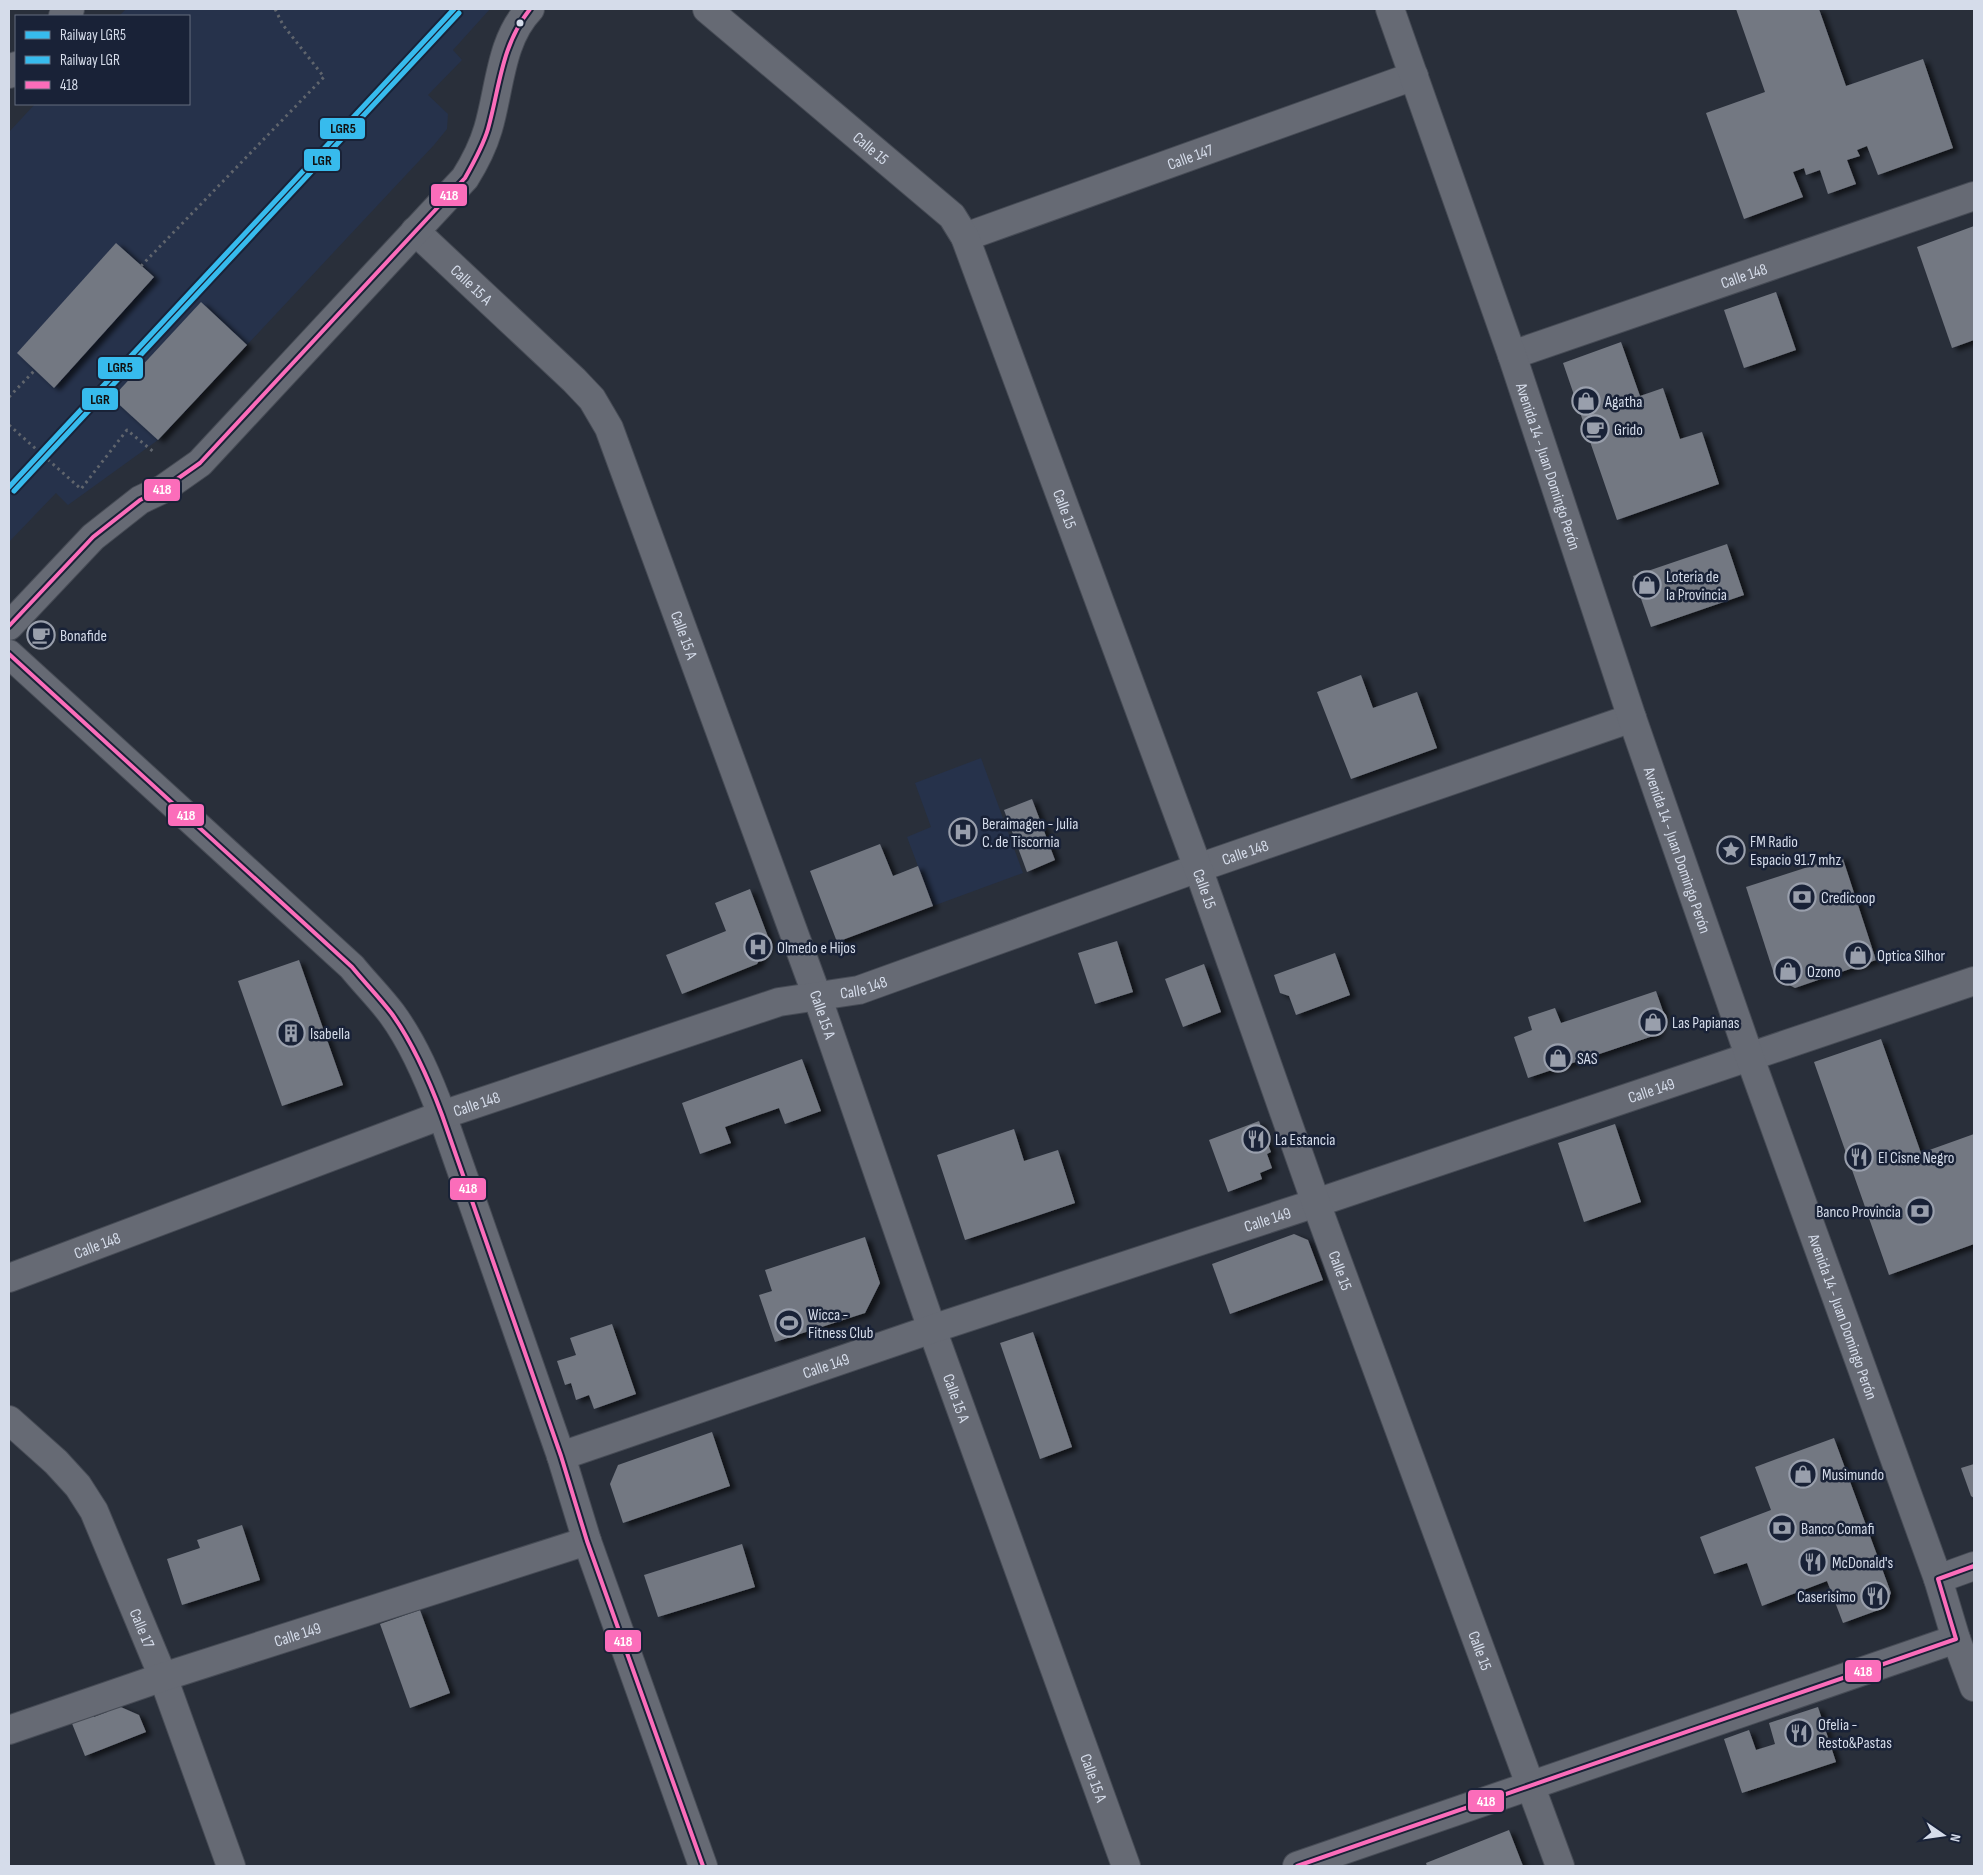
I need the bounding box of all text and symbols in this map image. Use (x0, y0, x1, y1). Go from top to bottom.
legend (15, 15, 190, 105)
unlabelled marker (515, 18, 525, 28)
text: Railway LGR5 (60, 26, 126, 45)
text: Railway LGR (60, 51, 120, 70)
text: 418 (60, 76, 78, 95)
line badge: LGR5 (319, 117, 366, 140)
text: LGR5 (330, 120, 356, 137)
street label: Calle 15 (849, 129, 892, 169)
street label: Calle 147 (1165, 141, 1216, 175)
line badge: LGR (303, 148, 341, 172)
text: LGR (312, 152, 332, 169)
line badge: 418 (430, 183, 468, 207)
text: 418 (440, 187, 459, 204)
street label: Calle 148 (1718, 260, 1770, 293)
street label: Calle 15 A (446, 261, 496, 310)
line badge: LGR5 (97, 356, 144, 380)
text: LGR5 (107, 359, 133, 376)
street label: Avenida 14 - Juan Domingo Perón (1511, 380, 1584, 552)
shop icon: Agatha (1571, 386, 1601, 416)
line badge: LGR (81, 387, 119, 411)
text: LGR (90, 391, 110, 408)
place label: Agatha (1604, 393, 1642, 412)
cafe icon: Grido (1580, 414, 1610, 444)
place label: Grido (1614, 421, 1643, 440)
line badge: 418 (143, 478, 181, 502)
text: 418 (153, 481, 172, 498)
street label: Calle 15 (1048, 487, 1080, 532)
place label: Loteria de la Provincia (1666, 568, 1727, 605)
shop icon: Loteria de la Provincia (1632, 570, 1662, 600)
street label: Calle 15 A (666, 609, 701, 662)
cafe icon: Bonafide (26, 620, 56, 650)
place label: Bonafide (60, 627, 107, 646)
street label: Avenida 14 - Juan Domingo Perón (1639, 764, 1714, 936)
line badge: 418 (167, 803, 205, 827)
text: 418 (177, 807, 196, 824)
place label: Beraimagen - Julia C. de Tiscornia (982, 815, 1078, 852)
hospital icon: Beraimagen - Julia C. de Tiscornia (948, 817, 978, 847)
place label: FM Radio Espacio 91.7 mhz (1750, 833, 1841, 870)
place icon: FM Radio Espacio 91.7 mhz (1716, 835, 1746, 865)
street label: Calle 148 (1220, 836, 1271, 870)
street label: Calle 15 (1188, 867, 1220, 912)
bank icon: Credicoop (1787, 882, 1817, 912)
place label: Credicoop (1821, 889, 1875, 908)
hospital icon: Olmedo e Hijos (743, 932, 773, 962)
place label: Olmedo e Hijos (777, 939, 856, 958)
shop icon: Optica Silhor (1843, 940, 1873, 970)
place label: Optica Silhor (1877, 947, 1946, 966)
shop icon: Ozono (1773, 956, 1803, 986)
place label: Ozono (1807, 963, 1841, 982)
street label: Calle 148 (839, 973, 890, 1004)
street label: Calle 15 A (805, 988, 839, 1042)
shop icon: Las Papianas (1638, 1007, 1668, 1037)
place label: Las Papianas (1672, 1014, 1740, 1033)
building icon: Isabella (276, 1018, 306, 1048)
place label: Isabella (310, 1025, 350, 1044)
shop icon: SAS (1543, 1043, 1573, 1073)
place label: SAS (1577, 1050, 1598, 1069)
street label: Calle 149 (1626, 1075, 1677, 1108)
street label: Calle 148 (451, 1088, 503, 1122)
restaurant icon: La Estancia (1241, 1124, 1271, 1154)
place label: La Estancia (1275, 1131, 1335, 1150)
restaurant icon: El Cisne Negro (1844, 1142, 1874, 1172)
place label: El Cisne Negro (1878, 1149, 1954, 1168)
line badge: 418 (449, 1177, 487, 1201)
text: 418 (459, 1180, 478, 1197)
bank icon: Banco Provincia (1905, 1196, 1935, 1226)
place label: Banco Provincia (1816, 1203, 1901, 1222)
street label: Calle 149 (1242, 1204, 1294, 1237)
street label: Calle 148 (72, 1229, 123, 1264)
street label: Avenida 14 - Juan Domingo Perón (1803, 1231, 1880, 1402)
street label: Calle 15 (1323, 1248, 1355, 1293)
place label: Wicca - Fitness Club (808, 1306, 873, 1343)
sports icon: Wicca - Fitness Club (774, 1308, 804, 1338)
street label: Calle 149 (801, 1350, 852, 1384)
street label: Calle 15 A (938, 1372, 973, 1425)
shop icon: Musimundo (1788, 1459, 1818, 1489)
place label: Musimundo (1822, 1466, 1884, 1485)
bank icon: Banco Comafi (1767, 1513, 1797, 1543)
place label: Banco Comafi (1801, 1520, 1874, 1539)
restaurant icon: McDonald's (1798, 1547, 1828, 1577)
place label: McDonald's (1832, 1554, 1894, 1573)
restaurant icon: Caserisimo (1860, 1581, 1890, 1611)
place label: Caserisimo (1797, 1588, 1856, 1607)
street label: Calle 17 (125, 1606, 158, 1652)
street label: Calle 149 (272, 1619, 324, 1652)
line badge: 418 (604, 1629, 642, 1653)
street label: Calle 15 (1463, 1629, 1495, 1673)
text: 418 (614, 1633, 633, 1650)
line badge: 418 (1844, 1659, 1882, 1683)
text: 418 (1854, 1663, 1873, 1680)
place label: Ofelia - Resto&Pastas (1818, 1716, 1892, 1753)
restaurant icon: Ofelia - Resto&Pastas (1784, 1718, 1814, 1748)
street label: Calle 15 A (1075, 1751, 1110, 1805)
line badge: 418 (1467, 1789, 1505, 1813)
text: 418 (1477, 1793, 1496, 1810)
north arrow (1918, 1810, 1968, 1860)
text: N (1946, 1832, 1964, 1843)

